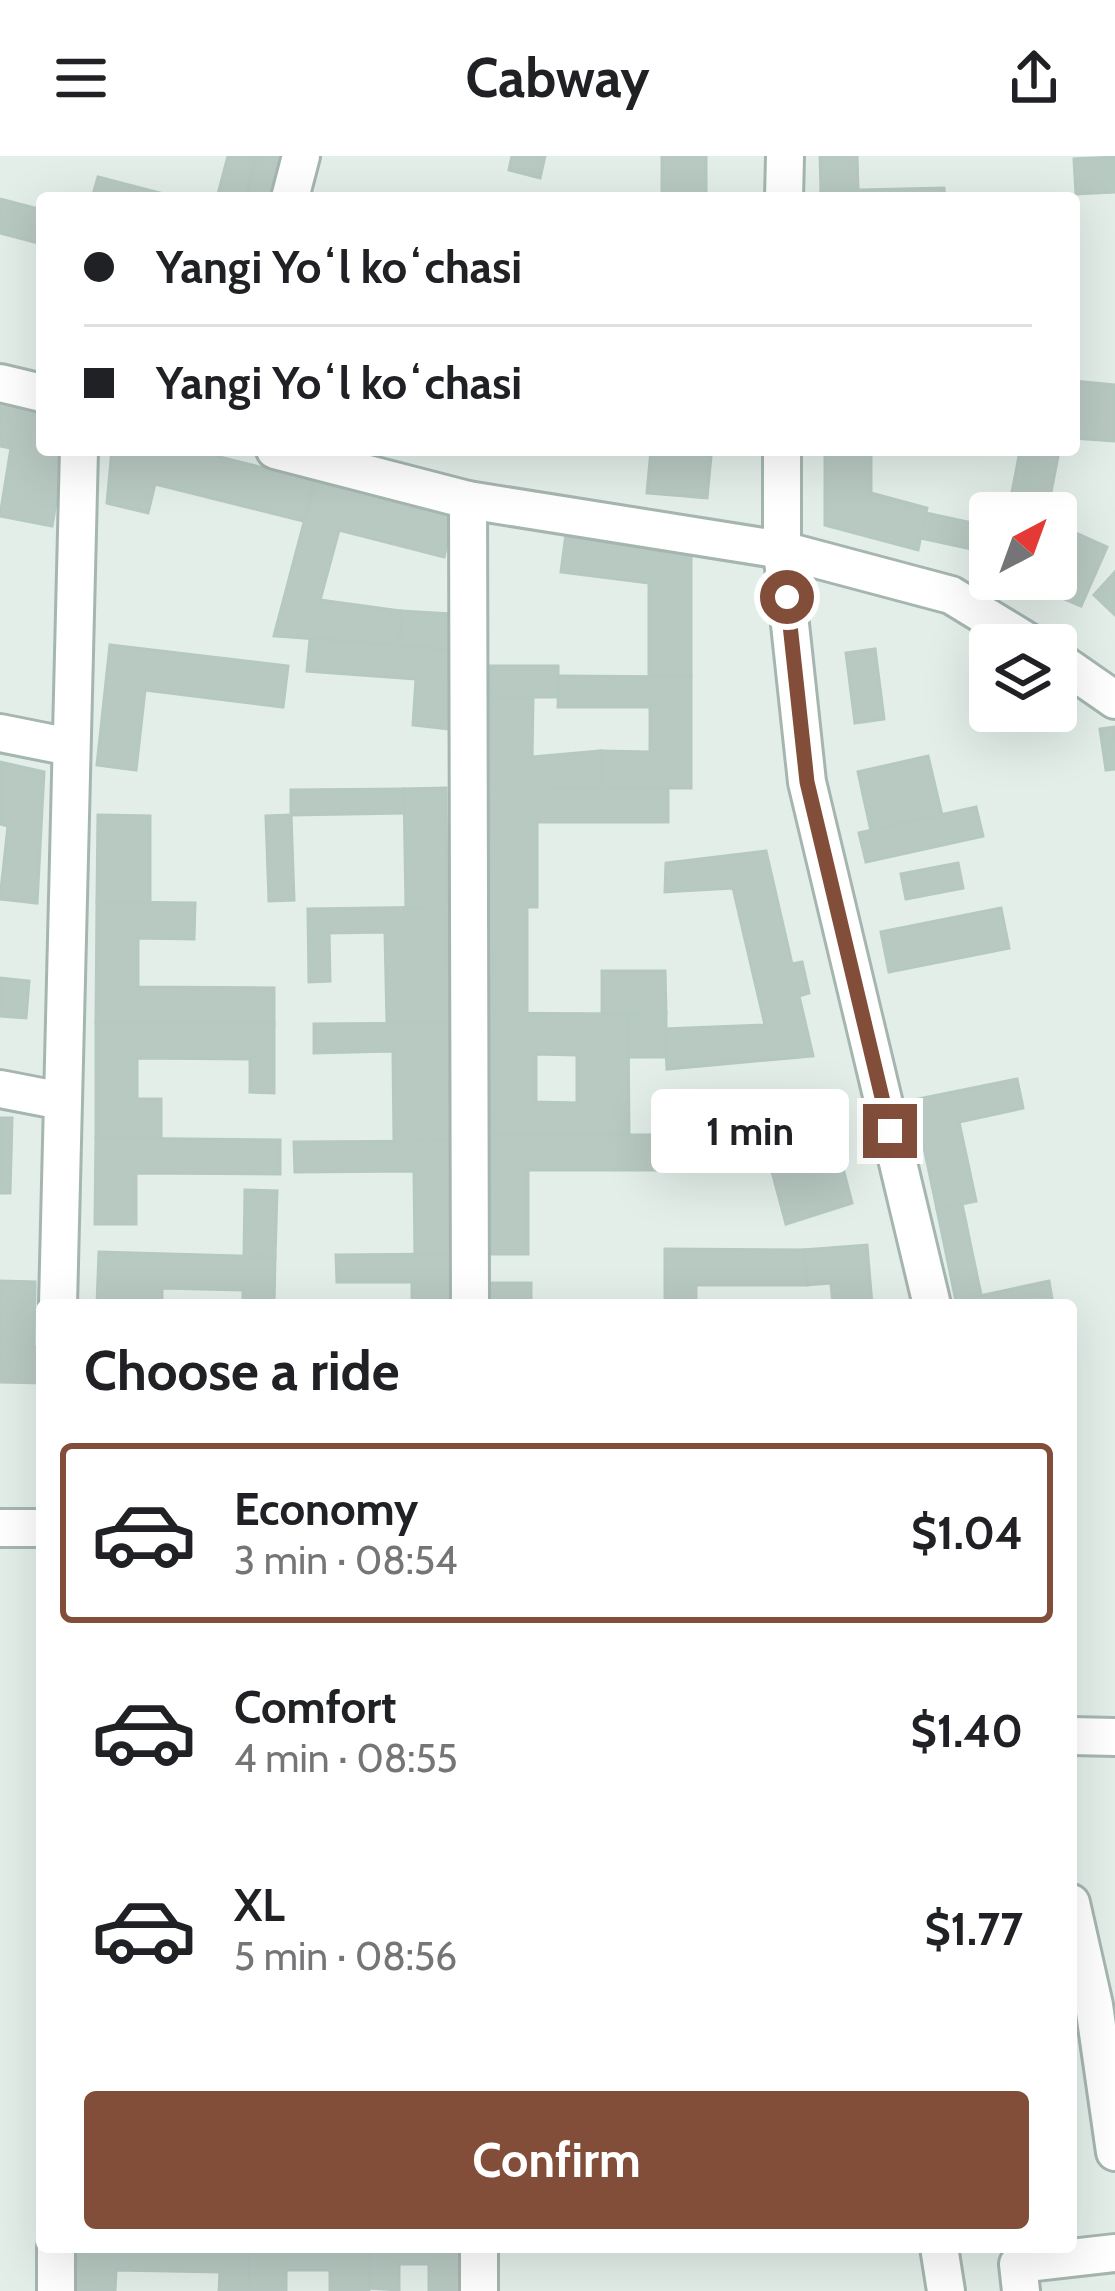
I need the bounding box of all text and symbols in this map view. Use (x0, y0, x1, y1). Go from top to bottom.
icon: menu (48, 45, 114, 111)
text: Cabway (465, 45, 650, 111)
icon: share (1001, 45, 1067, 111)
text: Yangi Yoʻl koʻchasi (156, 240, 522, 294)
text: Yangi Yoʻl koʻchasi (156, 356, 522, 410)
north arrow (969, 492, 1077, 600)
map controls (969, 492, 1077, 732)
route start (760, 570, 814, 624)
button: layers (969, 624, 1077, 732)
callout: 1 min (650, 1089, 848, 1173)
route end (863, 1104, 917, 1158)
text: 1 min (706, 1107, 794, 1155)
text: Choose a ride (84, 1338, 399, 1404)
icon: car (90, 1479, 198, 1587)
text: Economy (234, 1482, 418, 1536)
text: $1.04 (911, 1506, 1023, 1560)
text: 3 min · 08:54 (234, 1536, 458, 1584)
icon: car (90, 1677, 198, 1785)
text: Comfort (234, 1680, 397, 1734)
text: $1.40 (911, 1704, 1023, 1758)
text: 4 min · 08:55 (234, 1734, 458, 1782)
icon: car (90, 1875, 198, 1983)
text: XL (234, 1878, 285, 1932)
text: $1.77 (924, 1902, 1023, 1956)
text: 5 min · 08:56 (234, 1932, 457, 1980)
button: Confirm (84, 2091, 1029, 2229)

